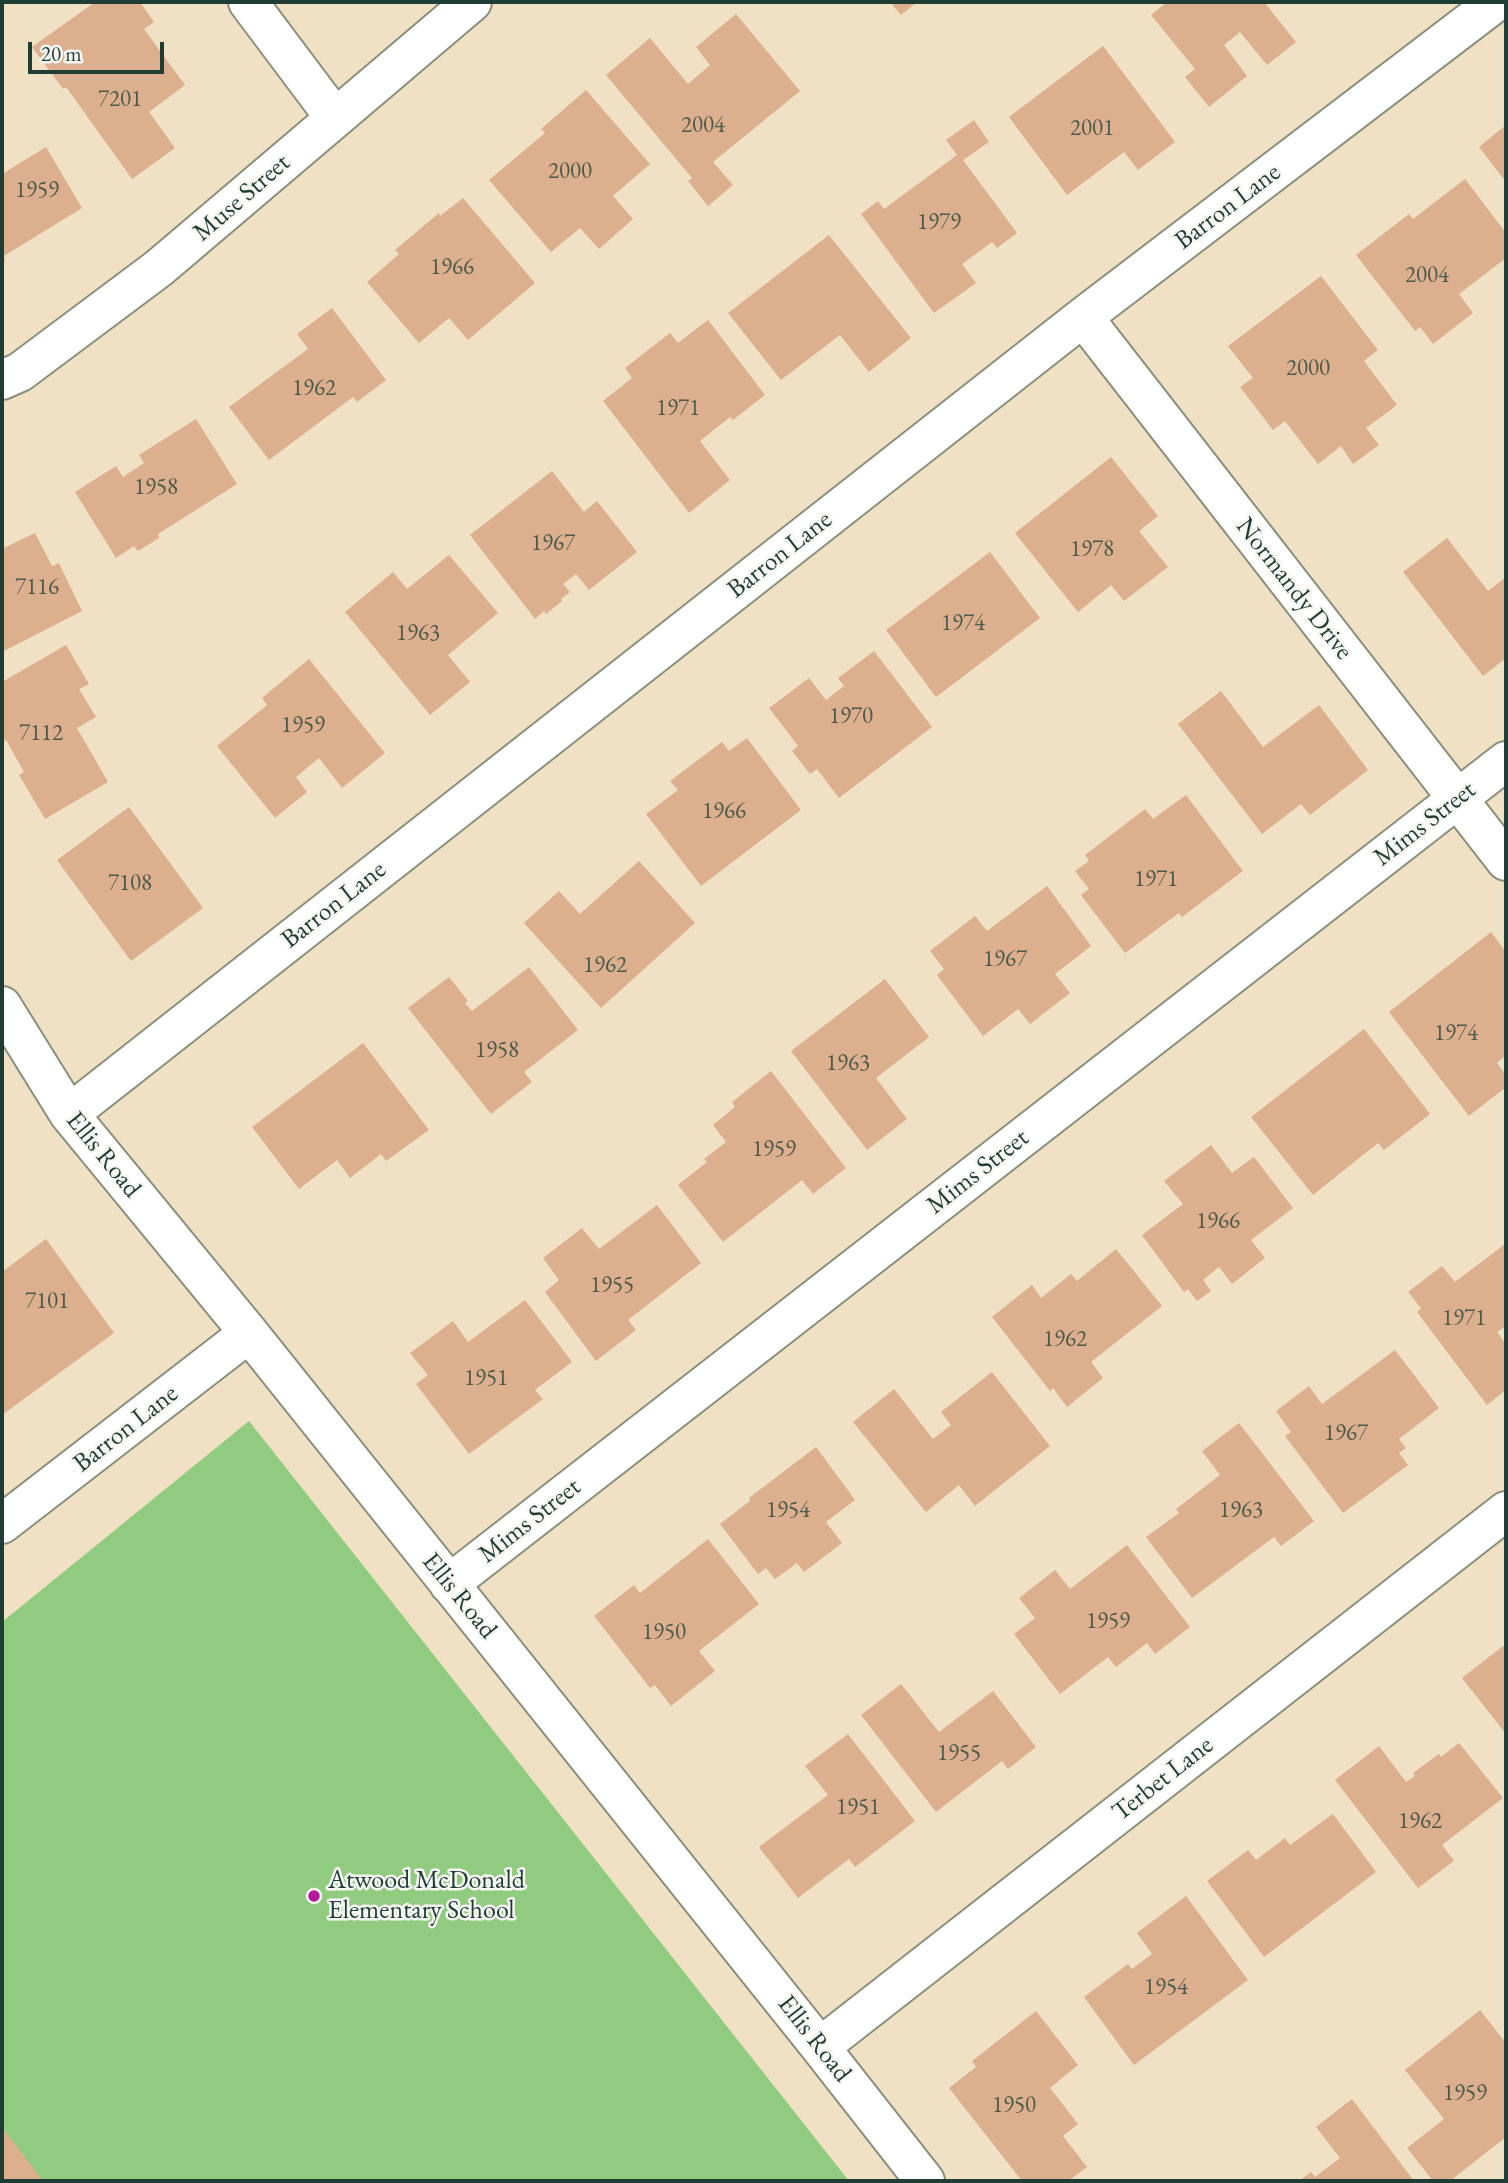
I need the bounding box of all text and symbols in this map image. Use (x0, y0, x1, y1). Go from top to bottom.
scale bar (32, 28, 168, 72)
text: 20 m (41, 40, 82, 67)
house number: 7201 (98, 86, 142, 114)
house number: 2004 (681, 112, 725, 140)
house number: 2001 (1070, 115, 1114, 143)
street label: Muse Street (187, 148, 297, 248)
street label: Barron Lane (1169, 157, 1287, 257)
house number: 2000 (548, 158, 592, 186)
house number: 1959 (15, 177, 59, 205)
house number: 1979 (917, 209, 961, 237)
house number: 1966 (430, 254, 474, 282)
house number: 2004 (1405, 262, 1449, 290)
house number: 2000 (1286, 355, 1330, 383)
house number: 1962 (292, 375, 336, 403)
house number: 1971 (656, 395, 700, 423)
house number: 1958 (134, 474, 178, 502)
street label: Barron Lane (721, 504, 839, 606)
street label: Normandy Drive (1229, 512, 1359, 666)
house number: 1967 (531, 530, 575, 558)
house number: 1978 (1070, 536, 1114, 564)
house number: 7116 (15, 574, 59, 602)
house number: 1974 (941, 610, 985, 638)
house number: 1963 (396, 620, 440, 648)
house number: 1970 (829, 703, 873, 731)
house number: 1959 (281, 712, 325, 740)
house number: 7112 (19, 720, 63, 748)
street label: Mims Street (1368, 775, 1482, 873)
house number: 1966 (702, 798, 746, 826)
street label: Barron Lane (275, 854, 393, 956)
house number: 1971 (1134, 866, 1178, 894)
house number: 7108 (108, 870, 152, 898)
house number: 1967 (983, 946, 1027, 974)
house number: 1962 (583, 952, 627, 980)
house number: 1974 (1434, 1020, 1478, 1048)
house number: 1958 (475, 1037, 519, 1065)
house number: 1963 (826, 1050, 870, 1078)
street label: Ellis Road (59, 1106, 147, 1204)
street label: Mims Street (921, 1123, 1035, 1221)
house number: 1959 (752, 1136, 796, 1164)
house number: 1966 (1196, 1208, 1240, 1236)
house number: 1955 (590, 1272, 634, 1300)
house number: 7101 (25, 1288, 69, 1316)
house number: 1971 (1442, 1305, 1486, 1333)
house number: 1962 (1043, 1326, 1087, 1354)
house number: 1951 (464, 1365, 508, 1393)
street label: Barron Lane (67, 1378, 185, 1480)
house number: 1967 (1324, 1420, 1368, 1448)
street label: Mims Street (473, 1472, 587, 1570)
house number: 1954 (766, 1497, 810, 1525)
house number: 1963 (1219, 1497, 1263, 1525)
street label: Ellis Road (415, 1547, 503, 1645)
house number: 1959 (1086, 1608, 1130, 1636)
house number: 1950 (642, 1619, 686, 1647)
street label: Terbet Lane (1106, 1730, 1220, 1828)
house number: 1955 (937, 1740, 981, 1768)
house number: 1951 (836, 1794, 880, 1822)
house number: 1962 (1398, 1808, 1442, 1836)
place label: Atwood McDonald Elementary School (328, 1865, 525, 1926)
marker: Atwood McDonald Elementary School (306, 1888, 322, 1904)
house number: 1954 (1144, 1974, 1188, 2002)
street label: Ellis Road (770, 1989, 858, 2089)
house number: 1959 (1443, 2080, 1487, 2108)
house number: 1950 (992, 2092, 1036, 2120)

